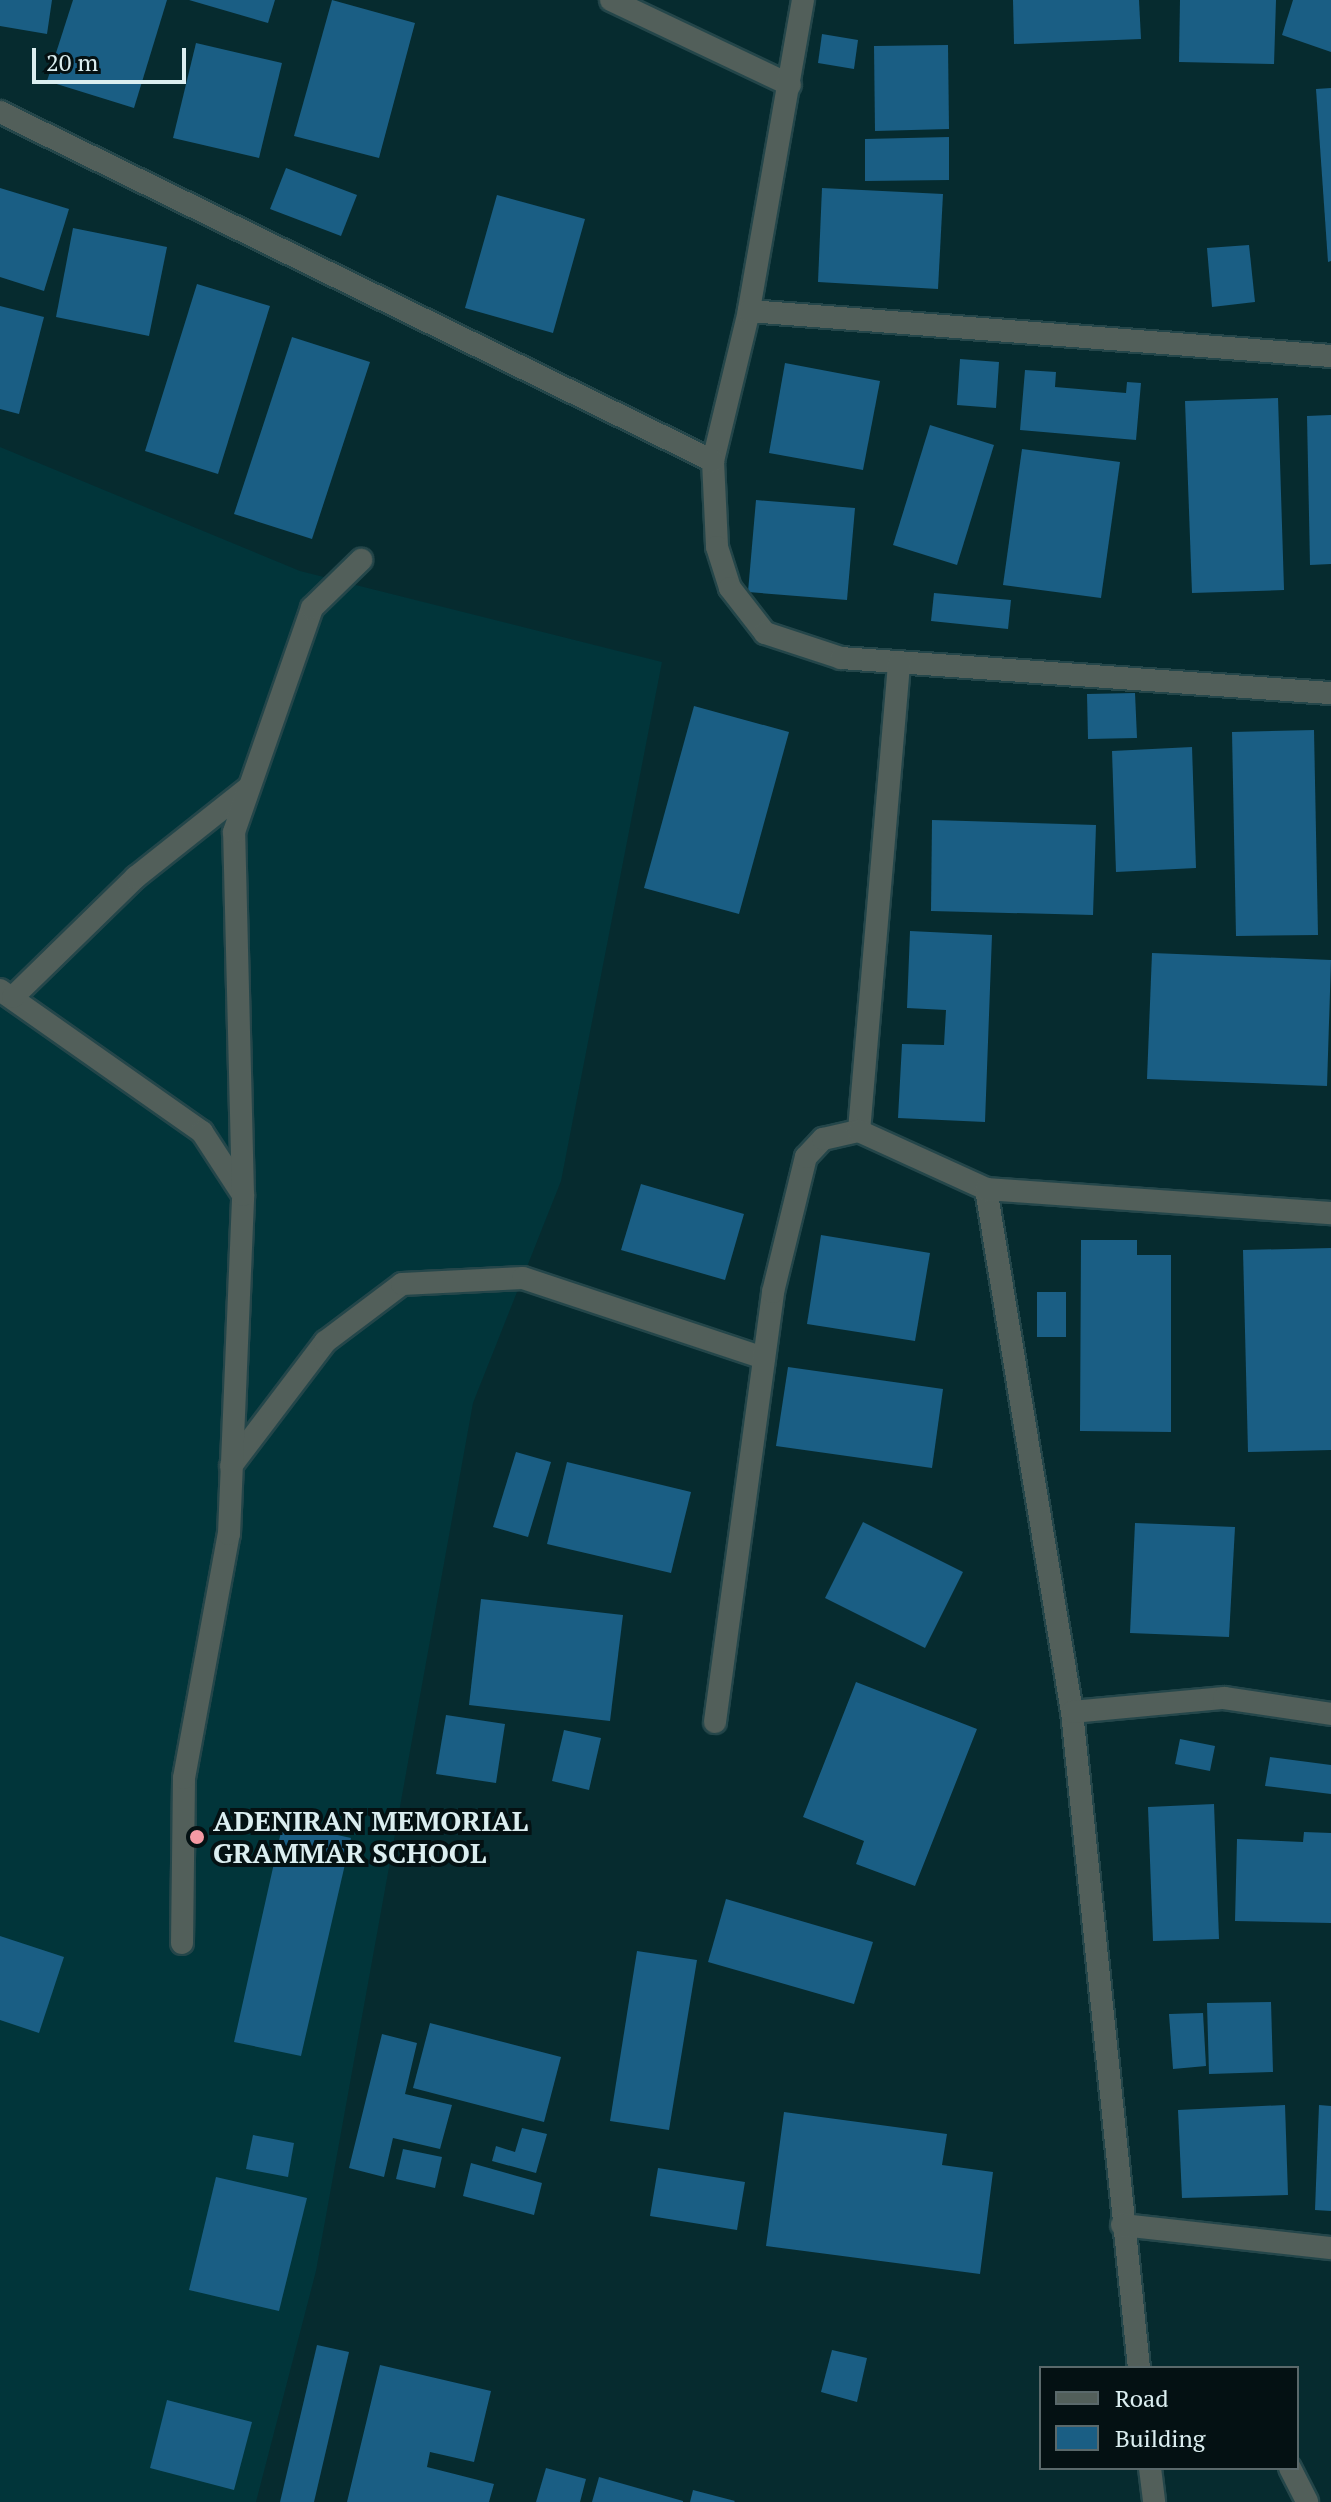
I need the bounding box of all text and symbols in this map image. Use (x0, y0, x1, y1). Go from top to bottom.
scale bar (36, 32, 190, 82)
text: 20 m (46, 46, 98, 78)
place label: ADENIRAN MEMORIAL GRAMMAR SCHOOL (213, 1804, 528, 1870)
marker: ADENIRAN MEMORIAL GRAMMAR SCHOOL (188, 1828, 206, 1846)
legend (1039, 2366, 1299, 2470)
text: Road (1115, 2382, 1169, 2414)
text: Building (1115, 2422, 1205, 2454)

